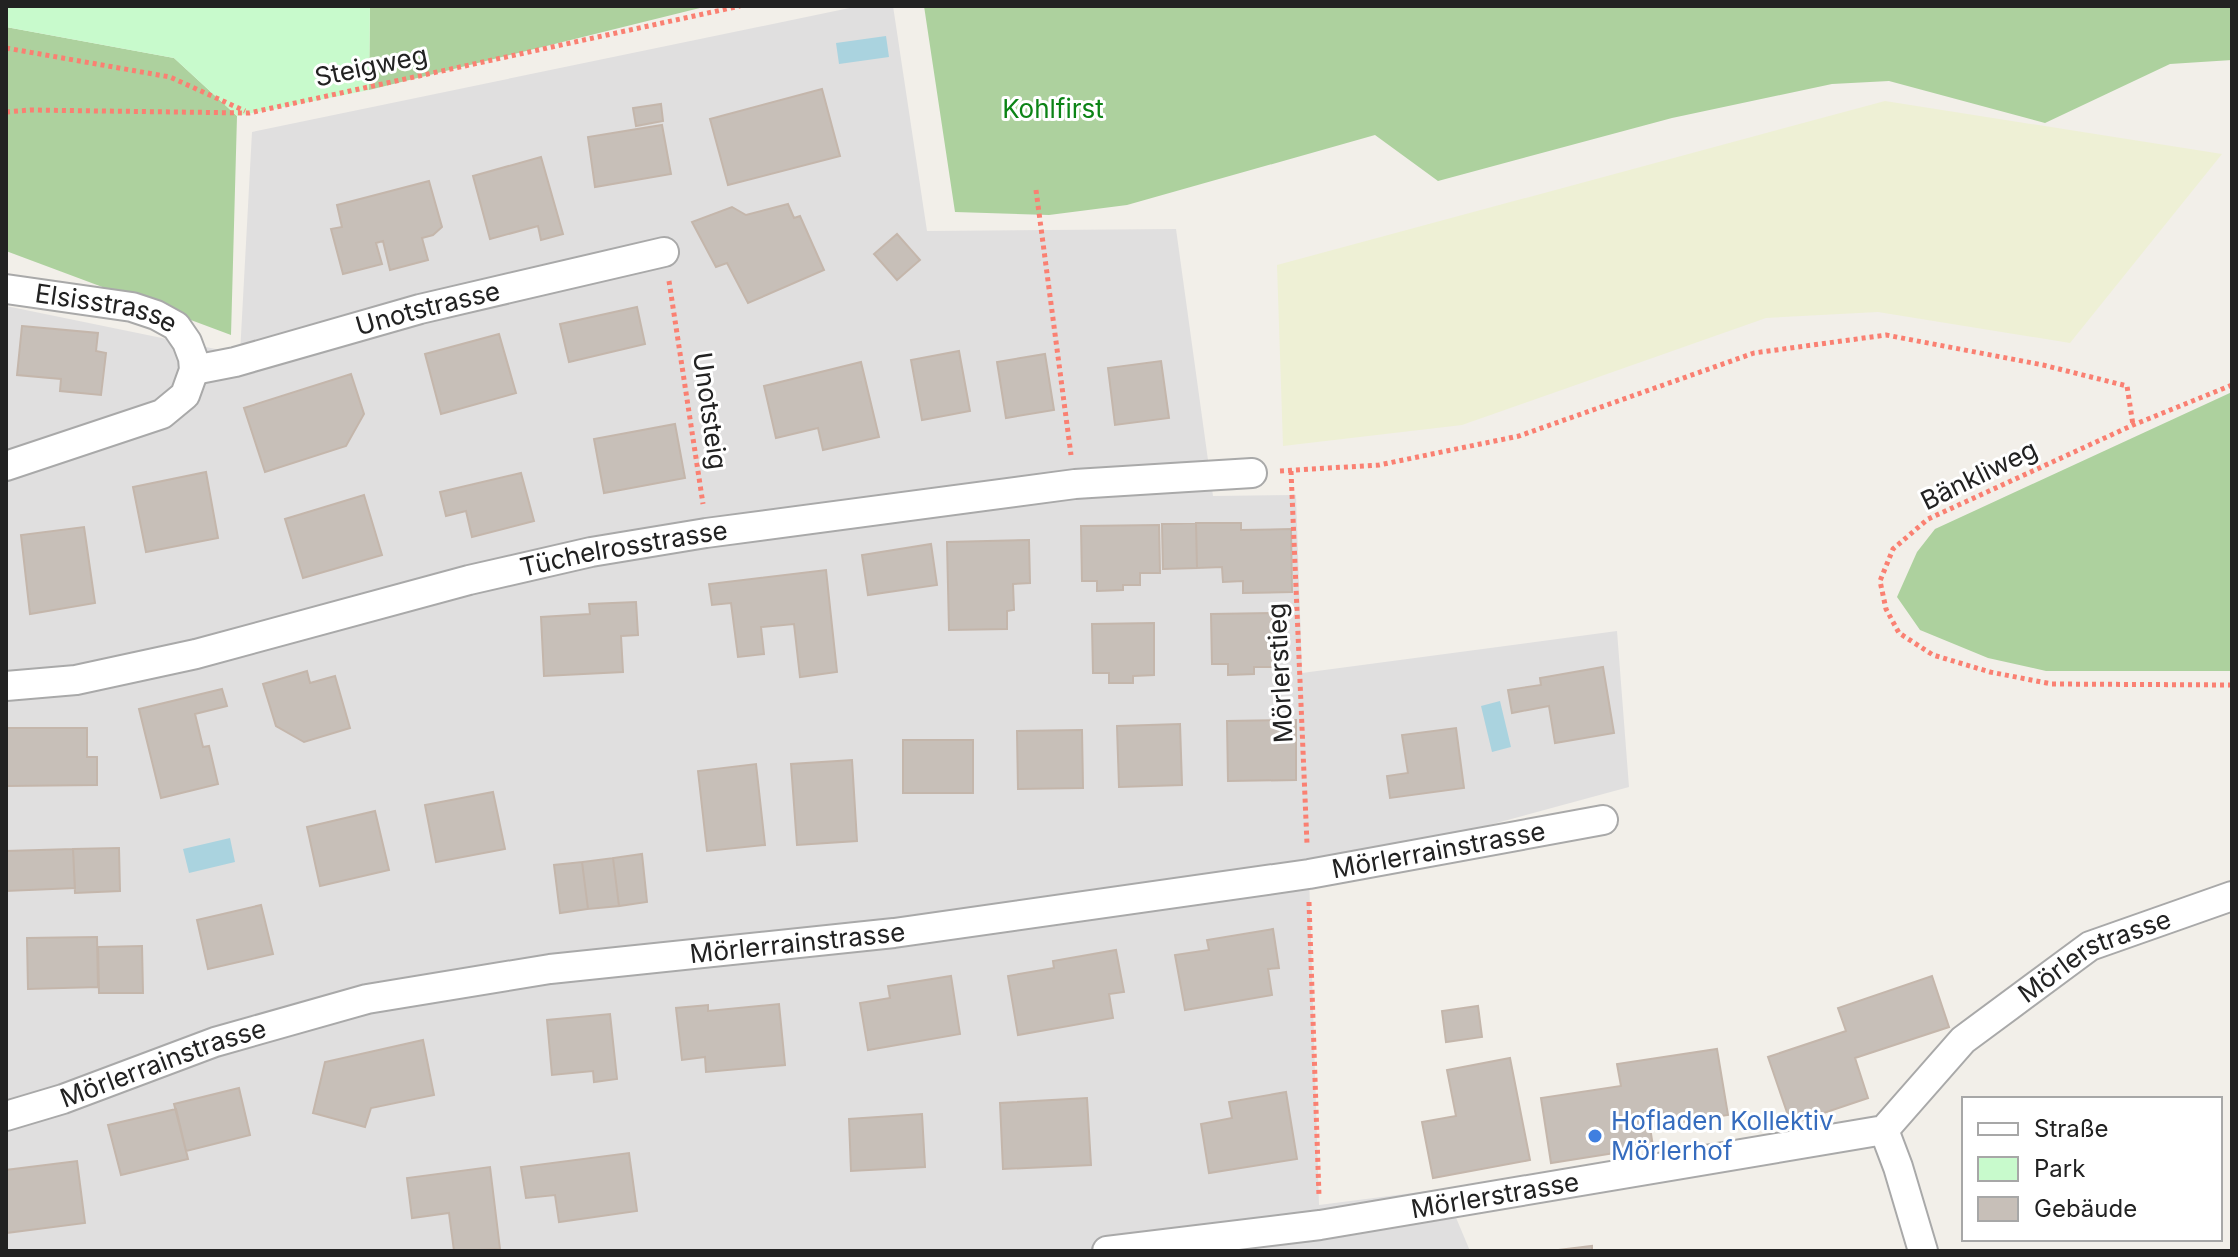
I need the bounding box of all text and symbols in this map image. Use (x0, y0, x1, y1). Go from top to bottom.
street label: Steigweg (312, 38, 430, 93)
park label: Kohlfirst (1002, 93, 1104, 124)
street label: Unotstrasse (352, 275, 503, 342)
street label: Elsisstrasse (33, 277, 183, 339)
street label: Unotsteig (687, 350, 734, 471)
street label: Bänkliweg (1915, 433, 2042, 516)
street label: Tüchelrosstrasse (517, 514, 729, 583)
street label: Mörlerstieg (1260, 602, 1299, 744)
street label: Mörlerrainstrasse (1329, 815, 1548, 884)
street label: Mörlerstrasse (2012, 903, 2175, 1009)
street label: Mörlerrainstrasse (688, 916, 907, 969)
street label: Mörlerrainstrasse (56, 1012, 269, 1114)
legend (1962, 1097, 2222, 1241)
place label: Hofladen Kollektiv Mörlerhof (1611, 1105, 1834, 1166)
text: Straße (2034, 1114, 2109, 1143)
marker: Hofladen Kollektiv Mörlerhof (1586, 1127, 1604, 1145)
text: Park (2034, 1154, 2085, 1183)
street label: Mörlerstrasse (1409, 1166, 1581, 1224)
text: Gebäude (2034, 1194, 2137, 1223)

